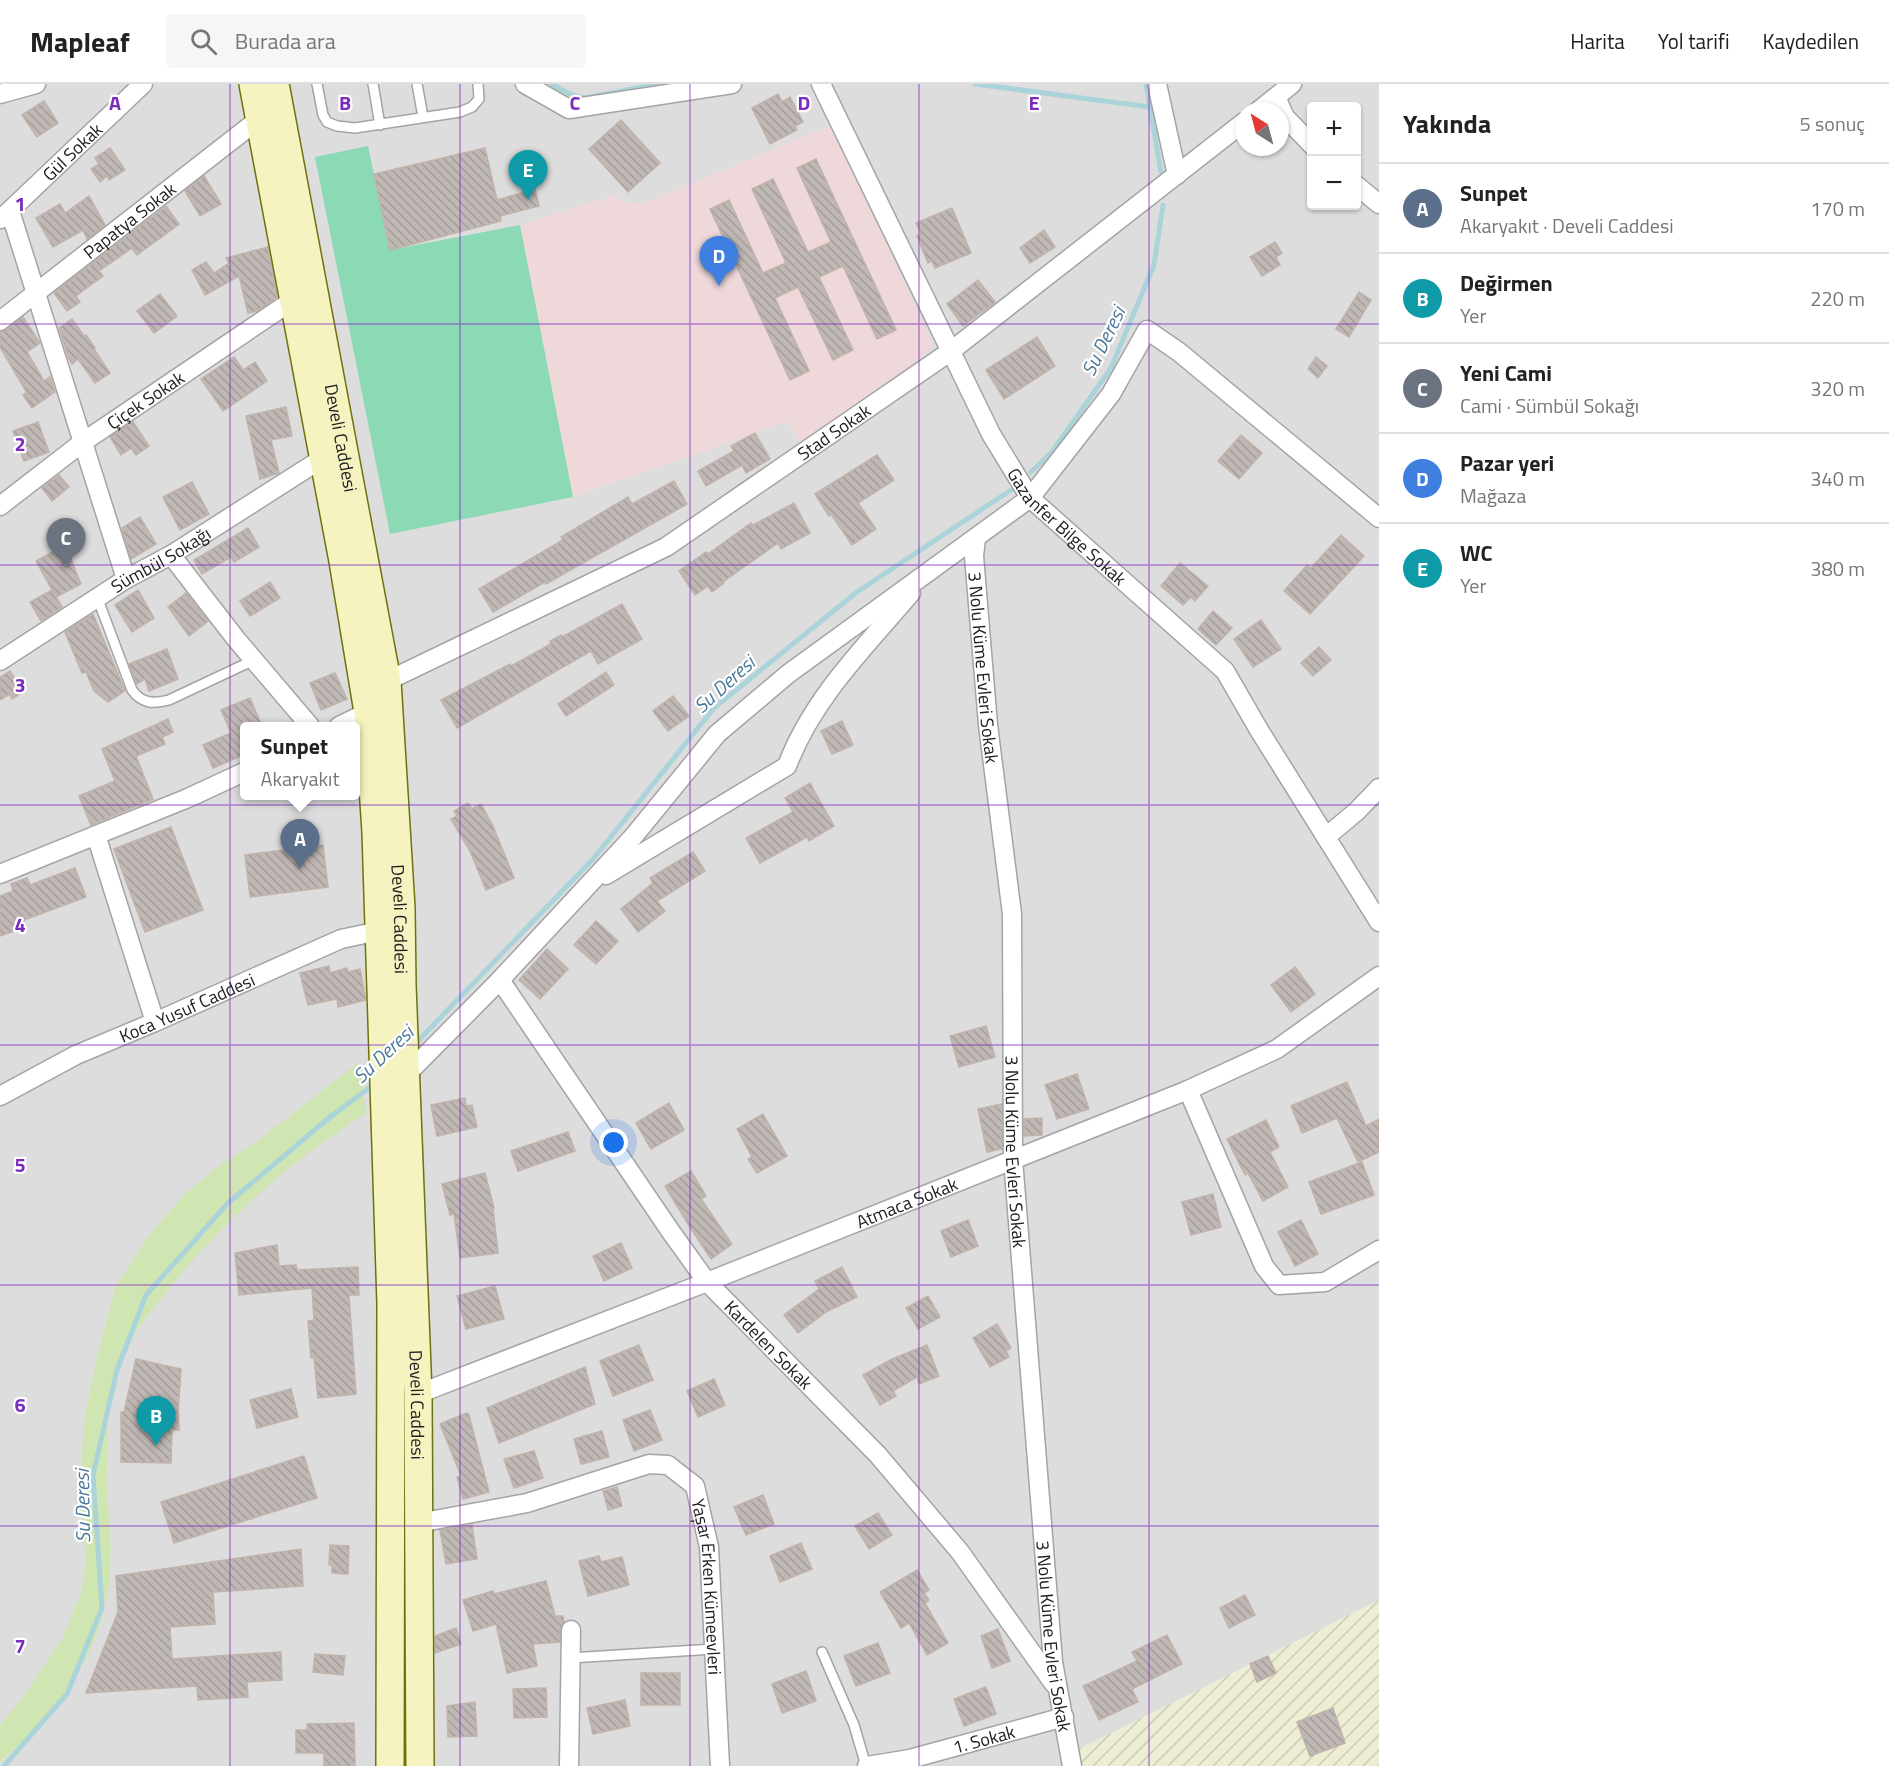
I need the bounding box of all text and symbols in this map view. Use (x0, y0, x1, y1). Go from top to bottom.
search box (166, 14, 586, 68)
text: Mapleaf (30, 20, 130, 63)
text: Burada ara (235, 24, 336, 58)
icon: search (187, 25, 220, 58)
text: Harita (1570, 25, 1625, 57)
text: Yol tarifi (1658, 25, 1730, 57)
text: Kaydedilen (1763, 25, 1859, 57)
text: A (109, 87, 121, 118)
text: B (339, 87, 351, 118)
text: C (570, 87, 581, 118)
text: D (798, 87, 810, 118)
text: E (1028, 87, 1040, 118)
north arrow (1235, 102, 1289, 156)
map controls (1307, 102, 1361, 210)
button: + (1307, 102, 1361, 156)
text: Yakında (1403, 104, 1491, 143)
text: 5 sonuç (1799, 108, 1865, 139)
street label: Gül Sokak (36, 116, 109, 187)
pin: E (508, 150, 548, 200)
button: − (1307, 156, 1361, 210)
street label: Papatya Sokak (77, 175, 182, 265)
text: Sunpet (1460, 176, 1528, 210)
text: 1 (14, 188, 26, 219)
text: A (1416, 193, 1429, 224)
text: 170 m (1810, 193, 1865, 224)
text: Akaryakıt · Develi Caddesi (1460, 210, 1674, 241)
pin: D (700, 236, 738, 286)
text: Değirmen (1460, 266, 1553, 300)
text: B (1416, 283, 1429, 314)
text: 220 m (1810, 283, 1865, 314)
water label: Su Deresi (1073, 298, 1134, 381)
text: Yer (1460, 300, 1486, 331)
text: Yeni Cami (1460, 356, 1552, 390)
street label: Çiçek Sokak (101, 364, 190, 436)
text: C (1417, 373, 1428, 404)
text: 320 m (1810, 373, 1865, 404)
street label: Develi Caddesi (318, 381, 365, 494)
text: Cami · Sümbül Sokağı (1460, 390, 1639, 421)
street label: Stad Sokak (791, 397, 876, 467)
text: 2 (14, 428, 26, 459)
text: Pazar yeri (1460, 446, 1554, 480)
street label: Gazanfer Bilge Sokak (1001, 462, 1133, 592)
text: D (1416, 463, 1429, 494)
text: 340 m (1810, 463, 1865, 494)
text: Mağaza (1460, 480, 1526, 511)
pin: C (46, 518, 86, 568)
street label: Sümbül Sokağı (105, 520, 216, 599)
text: WC (1460, 536, 1492, 570)
text: E (1417, 553, 1428, 584)
text: 380 m (1810, 553, 1865, 584)
text: Yer (1460, 570, 1486, 601)
street label: 3 Nolu Küme Evleri Sokak (962, 571, 1006, 765)
water label: Su Deresi (686, 646, 764, 720)
text: 3 (14, 669, 26, 700)
popup (240, 722, 360, 800)
text: Sunpet (261, 729, 328, 763)
text: Akaryakıt (261, 763, 339, 794)
pin: A (280, 820, 320, 869)
street label: Develi Caddesi (385, 864, 415, 974)
text: 4 (14, 909, 26, 940)
street label: Koca Yusuf Caddesi (115, 966, 259, 1049)
water label: Su Deresi (345, 1016, 423, 1090)
street label: 3 Nolu Küme Evleri Sokak (999, 1056, 1034, 1249)
your location (599, 1128, 628, 1157)
text: 5 (14, 1149, 26, 1180)
street label: Atmaca Sokak (852, 1170, 962, 1235)
street label: Kardelen Sokak (718, 1294, 820, 1396)
street label: Develi Caddesi (403, 1350, 432, 1460)
text: 6 (14, 1389, 26, 1420)
pin: B (136, 1396, 176, 1446)
water label: Su Deresi (66, 1466, 98, 1543)
street label: Yaşar Erken Kümeevleri (685, 1496, 729, 1675)
street label: 3 Nolu Küme Evleri Sokak (1030, 1539, 1079, 1734)
text: 7 (14, 1630, 26, 1661)
street label: 1. Sokak (950, 1717, 1018, 1760)

